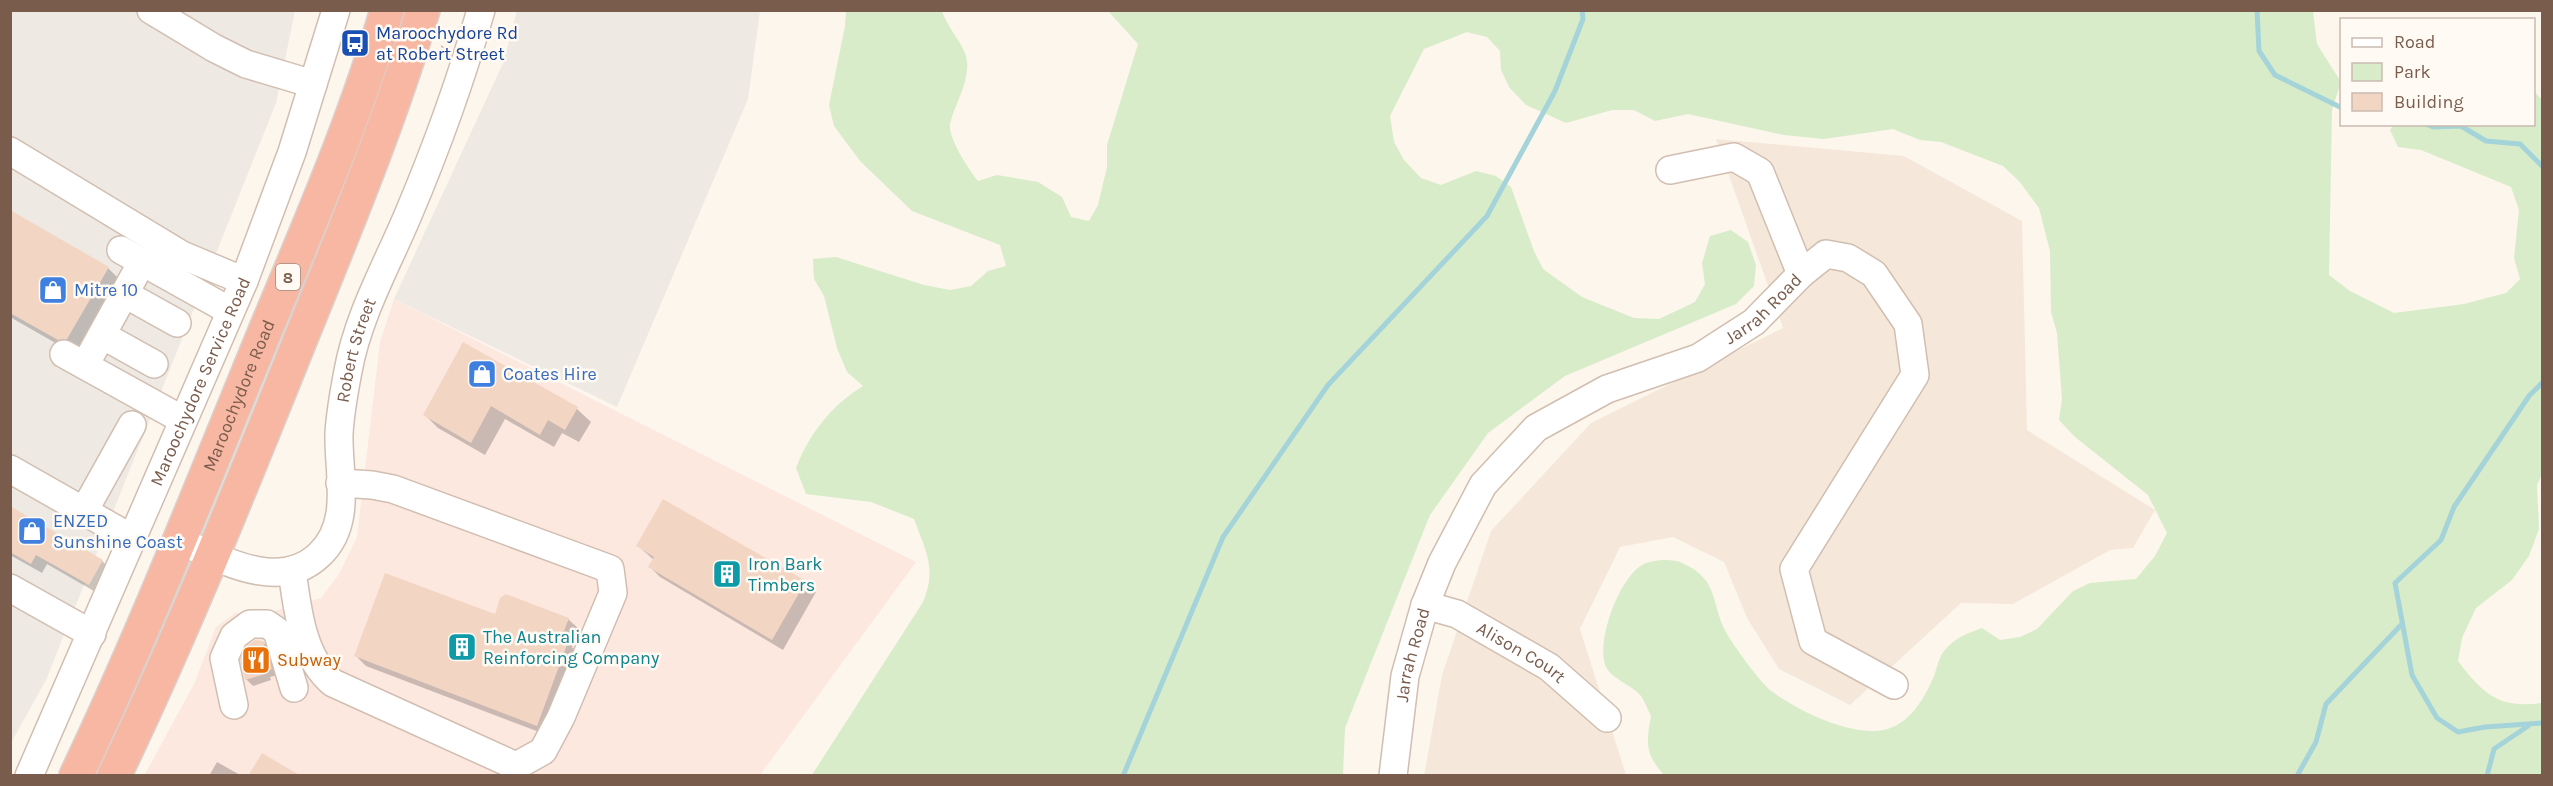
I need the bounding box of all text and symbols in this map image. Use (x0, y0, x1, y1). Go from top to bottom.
legend (2340, 18, 2535, 126)
place label: Maroochydore Rd at Robert Street (376, 22, 518, 65)
bus stop icon: Maroochydore Rd at Robert Street (339, 27, 371, 59)
text: Road (2394, 31, 2435, 53)
text: Park (2394, 61, 2431, 83)
text: Building (2394, 91, 2464, 113)
road number: 8 (276, 264, 300, 290)
street label: Jarrah Road (1720, 269, 1807, 349)
shop icon: Mitre 10 (37, 274, 69, 306)
street label: Maroochydore Service Road (145, 274, 255, 490)
place label: Mitre 10 (74, 279, 138, 301)
street label: Robert Street (332, 294, 381, 404)
street label: Maroochydore Road (198, 316, 280, 475)
shop icon: Coates Hire (466, 358, 498, 390)
place label: Coates Hire (503, 363, 597, 385)
place label: ENZED Sunshine Coast (53, 510, 183, 553)
shop icon: ENZED Sunshine Coast (16, 515, 48, 547)
place label: Iron Bark Timbers (748, 553, 822, 596)
building icon: Iron Bark Timbers (711, 558, 743, 590)
street label: Jarrah Road (1391, 605, 1435, 703)
street label: Alison Court (1473, 617, 1571, 688)
place label: The Australian Reinforcing Company (483, 626, 660, 669)
building icon: The Australian Reinforcing Company (446, 631, 478, 663)
restaurant icon: Subway (240, 644, 272, 676)
place label: Subway (277, 649, 341, 671)

